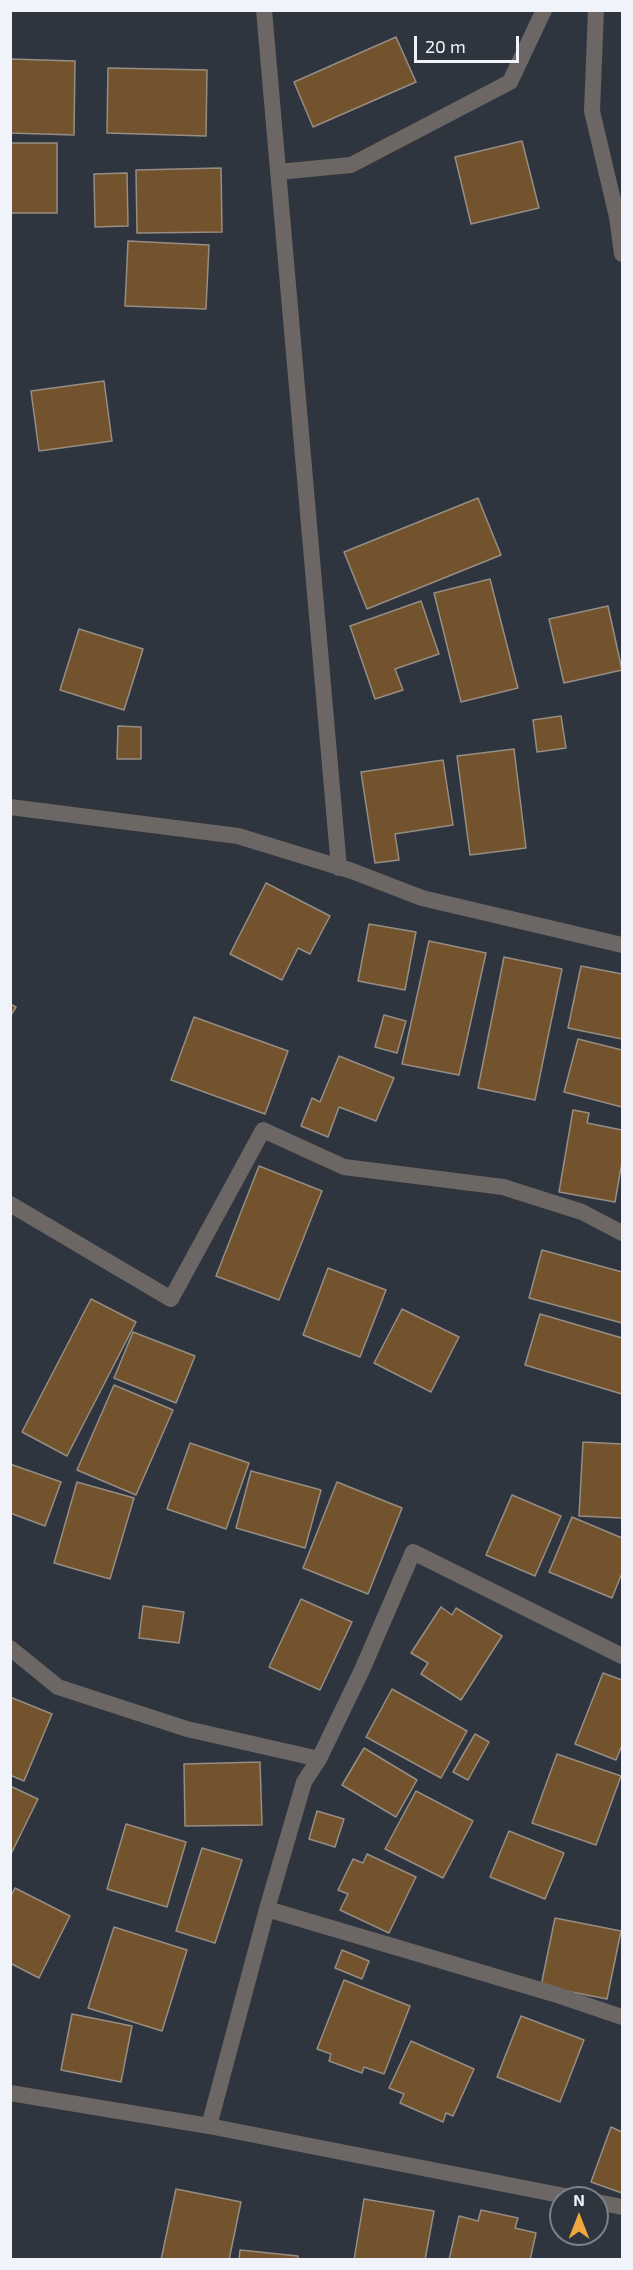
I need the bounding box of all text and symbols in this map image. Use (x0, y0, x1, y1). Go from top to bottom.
scale bar (417, 24, 522, 62)
text: 20 m (425, 35, 466, 57)
north arrow (549, 2186, 609, 2246)
text: N (573, 2190, 585, 2209)

